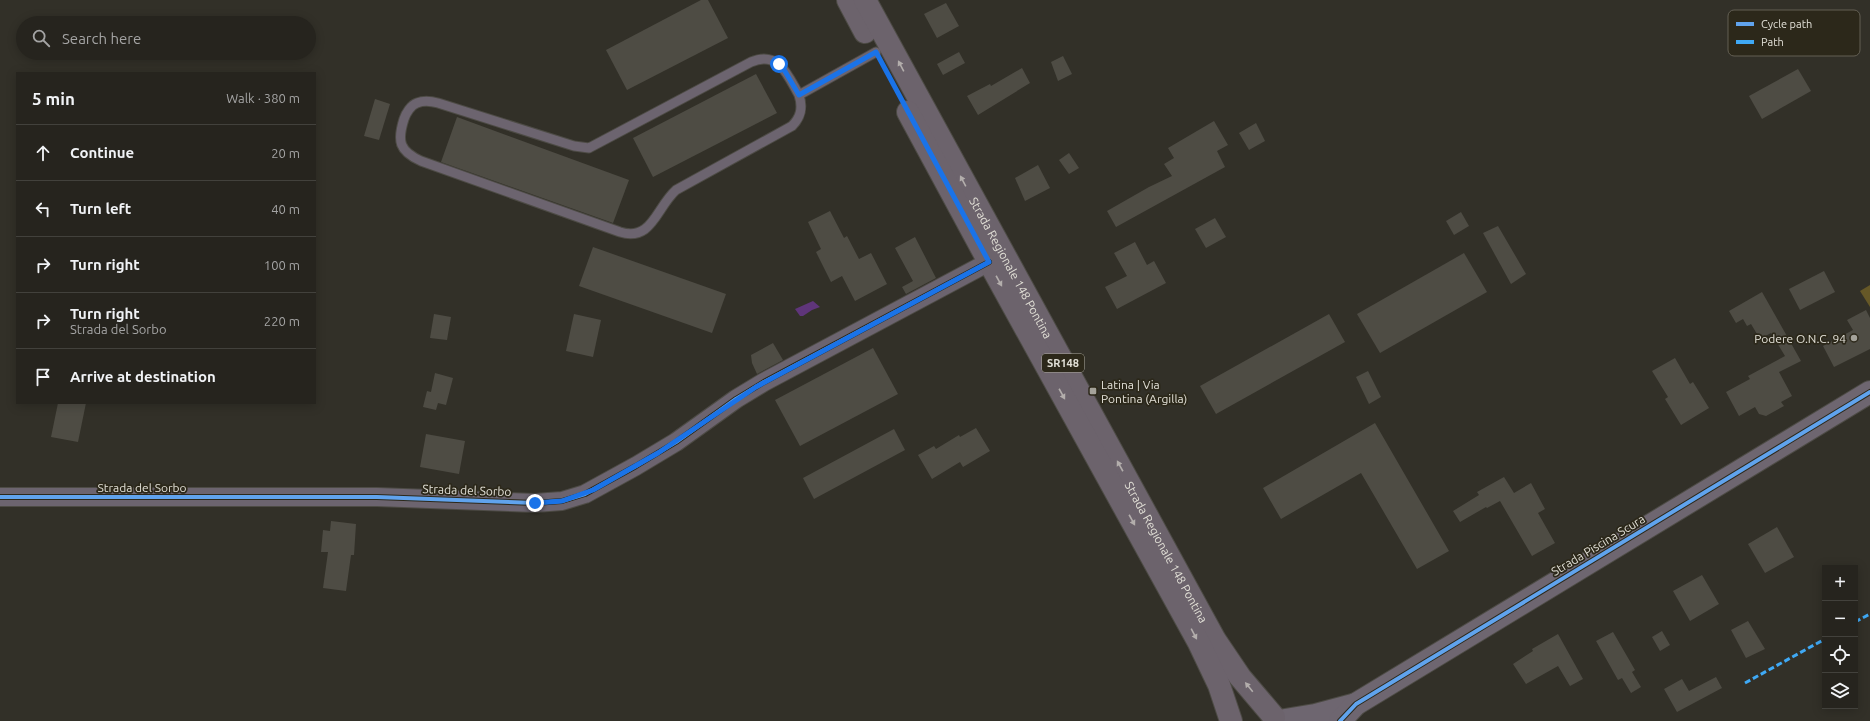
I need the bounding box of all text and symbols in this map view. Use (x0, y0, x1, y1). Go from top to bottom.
legend (1728, 10, 1860, 56)
search box (16, 16, 316, 60)
text: Cycle path (1761, 18, 1812, 30)
icon: search (30, 27, 52, 49)
text: Search here (62, 30, 141, 47)
text: Path (1761, 36, 1784, 48)
route start (770, 55, 788, 73)
one-way arrow (898, 60, 904, 72)
text: 5 min (32, 89, 75, 108)
text: Walk · 380 m (226, 91, 300, 105)
icon: ahead (32, 142, 54, 164)
text: Continue (70, 144, 134, 161)
text: 20 m (271, 146, 300, 160)
one-way arrow (960, 175, 966, 186)
street label: Strada Regionale 148 Pontina (968, 195, 1055, 340)
icon: left (32, 198, 54, 220)
text: Turn left (70, 200, 131, 217)
text: 40 m (271, 202, 300, 216)
icon: right (32, 254, 54, 276)
text: Turn right (70, 256, 140, 273)
text: 100 m (264, 258, 300, 272)
one-way arrow (996, 275, 1003, 287)
text: Turn right (70, 305, 140, 322)
icon: right (32, 310, 54, 332)
text: 220 m (264, 314, 300, 328)
text: Strada del Sorbo (70, 322, 167, 336)
place label: Podere O.N.C. 94 (1754, 332, 1846, 345)
marker: Podere O.N.C. 94 (1849, 333, 1859, 343)
road number: SR148 (1042, 354, 1084, 372)
icon: arrive (32, 366, 54, 388)
text: Arrive at destination (70, 368, 216, 385)
place label: Latina | Via Pontina (Argilla) (1101, 378, 1187, 406)
marker: Latina | Via Pontina (Argilla) (1088, 386, 1098, 396)
one-way arrow (1059, 388, 1066, 400)
one-way arrow (1116, 461, 1123, 472)
street label: Strada Regionale 148 Pontina (1123, 479, 1211, 625)
street label: Strada del Sorbo (97, 481, 187, 494)
street label: Strada del Sorbo (422, 482, 512, 498)
route end (526, 494, 544, 512)
street label: Strada Piscina Scura (1549, 512, 1647, 578)
one-way arrow (1129, 514, 1135, 526)
map controls (1822, 565, 1858, 709)
button: + (1822, 565, 1858, 601)
button: − (1822, 601, 1858, 637)
one-way arrow (1191, 629, 1198, 640)
button: locate (1822, 637, 1858, 673)
button: layers (1822, 673, 1858, 709)
one-way arrow (1244, 682, 1253, 693)

